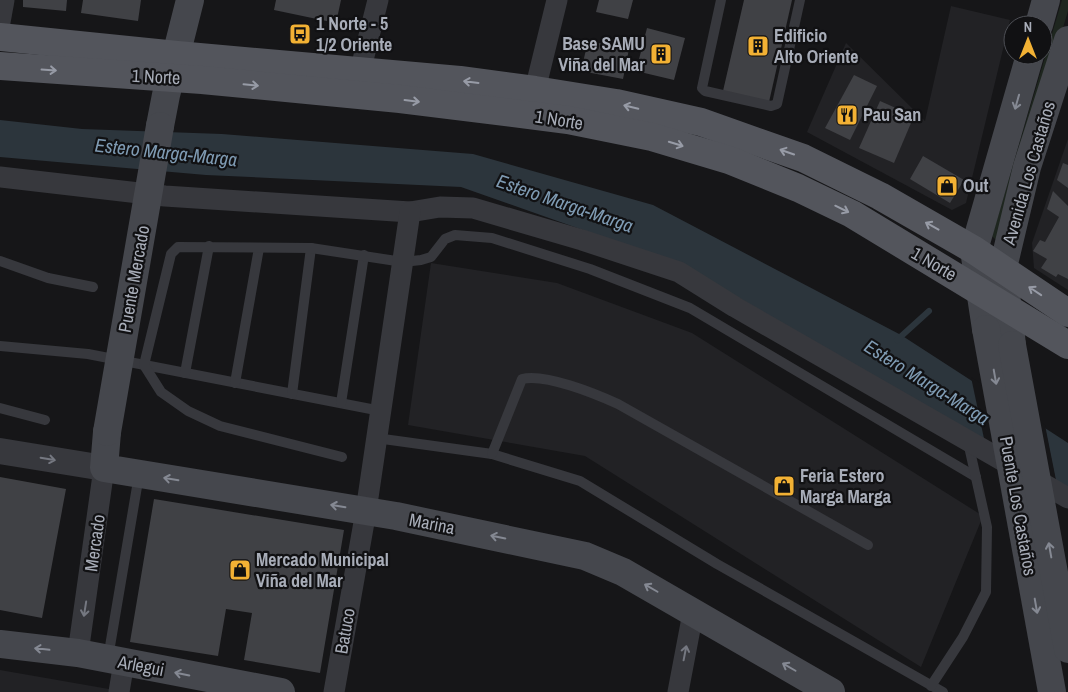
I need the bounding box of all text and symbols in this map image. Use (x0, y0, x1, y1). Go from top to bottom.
place label: 1 Norte - 5 1/2 Oriente (316, 11, 392, 57)
north arrow (1003, 15, 1053, 65)
text: N (1024, 18, 1032, 36)
bus stop icon: 1 Norte - 5 1/2 Oriente (288, 22, 312, 46)
place label: Edificio Alto Oriente (774, 23, 858, 69)
place label: Base SAMU Viña del Mar (558, 31, 645, 77)
building icon: Edificio Alto Oriente (746, 34, 770, 58)
building icon: Base SAMU Viña del Mar (649, 42, 673, 66)
street label: 1 Norte (131, 63, 181, 90)
one-way arrow (40, 65, 56, 74)
one-way arrow (463, 77, 479, 87)
one-way arrow (242, 80, 258, 89)
one-way arrow (1011, 93, 1021, 109)
one-way arrow (404, 96, 420, 106)
street label: Avenida Los Castaños (996, 98, 1061, 249)
one-way arrow (624, 102, 640, 111)
place label: Pau San (863, 102, 921, 127)
street label: 1 Norte (533, 103, 585, 136)
restaurant icon: Pau San (835, 103, 859, 127)
water label: Estero Marga-Marga (94, 132, 239, 172)
one-way arrow (668, 140, 684, 150)
one-way arrow (779, 147, 795, 157)
water label: Estero Marga-Marga (493, 167, 637, 239)
place label: Out (963, 173, 989, 198)
shop icon: Out (935, 174, 959, 198)
one-way arrow (834, 205, 849, 214)
one-way arrow (925, 220, 940, 230)
street label: Puente Mercado (112, 223, 155, 334)
street label: 1 Norte (907, 241, 961, 286)
one-way arrow (1028, 286, 1042, 296)
water label: Estero Marga-Marga (860, 333, 995, 431)
one-way arrow (990, 369, 1000, 385)
street label: Puente Los Castaños (994, 434, 1043, 578)
one-way arrow (40, 454, 56, 464)
place label: Feria Estero Marga Marga (800, 463, 892, 509)
one-way arrow (163, 473, 179, 483)
shop icon: Feria Estero Marga Marga (772, 474, 796, 498)
one-way arrow (331, 501, 347, 511)
street label: Marina (407, 507, 457, 540)
street label: Mercado (78, 513, 111, 573)
one-way arrow (490, 532, 506, 541)
one-way arrow (1044, 542, 1054, 558)
place label: Mercado Municipal Viña del Mar (256, 547, 389, 593)
shop icon: Mercado Municipal Viña del Mar (228, 558, 252, 582)
one-way arrow (644, 583, 658, 593)
one-way arrow (1032, 598, 1042, 614)
one-way arrow (80, 600, 90, 616)
street label: Batuco (328, 606, 361, 656)
one-way arrow (34, 644, 50, 654)
one-way arrow (681, 645, 691, 661)
street label: Arlegui (115, 649, 166, 682)
one-way arrow (782, 662, 797, 672)
one-way arrow (174, 668, 190, 678)

